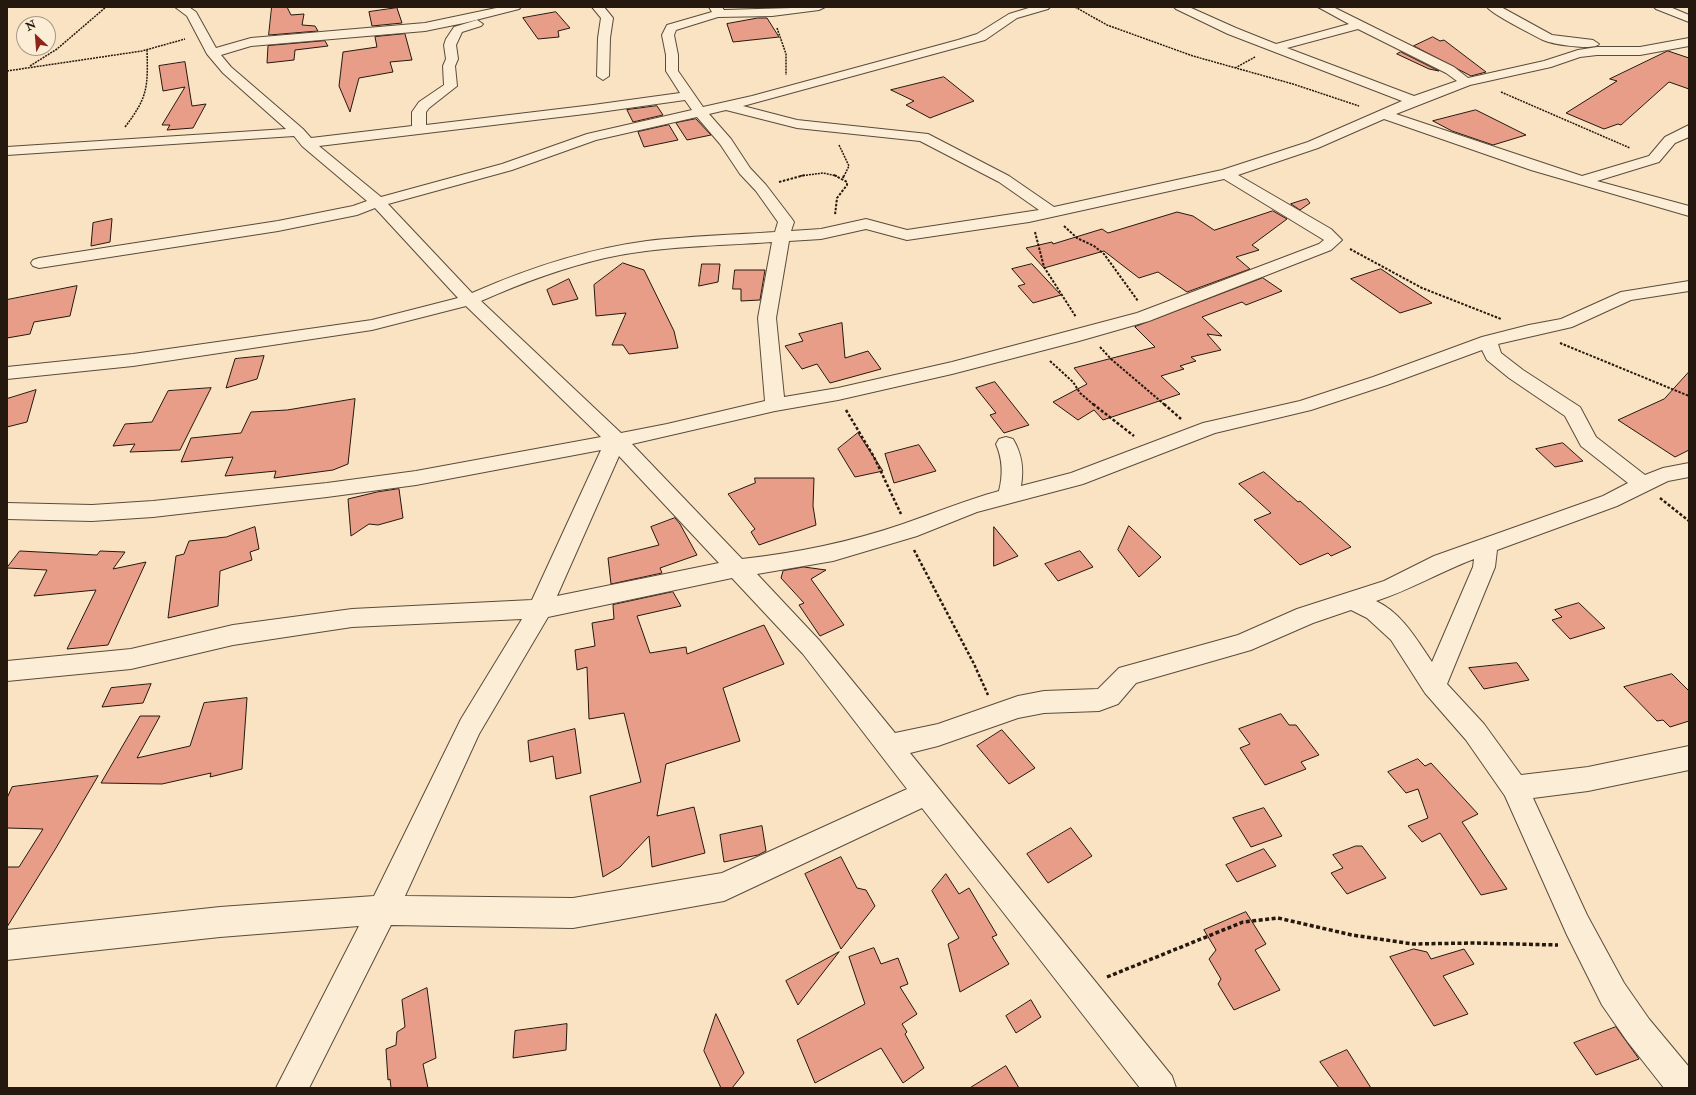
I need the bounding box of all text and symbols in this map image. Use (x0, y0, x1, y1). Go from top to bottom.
north arrow (16, 16, 56, 56)
text: N (24, 18, 38, 34)

